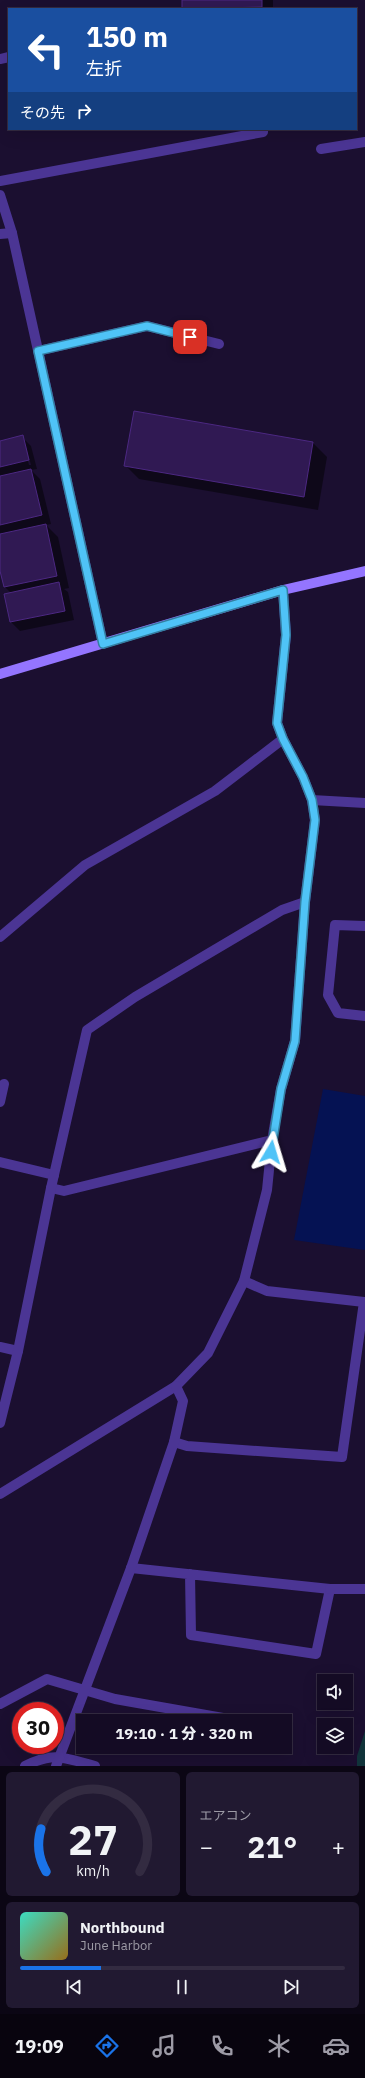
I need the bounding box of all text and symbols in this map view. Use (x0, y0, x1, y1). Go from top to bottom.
text: 150 m (86, 18, 168, 55)
icon: left (20, 24, 72, 76)
text: 左折 (86, 57, 122, 80)
icon: right (73, 100, 95, 122)
text: その先 (20, 103, 65, 122)
pin (173, 320, 207, 354)
icon: arrive (179, 326, 201, 348)
position arrow (250, 1131, 292, 1173)
map controls (317, 1674, 353, 1754)
button: sound (317, 1674, 353, 1710)
speed limit sign: 30 (12, 1702, 64, 1754)
button: layers (317, 1718, 353, 1754)
text: 19:10 · 1 分 · 320 m (115, 1724, 253, 1743)
text: エアコン (200, 1807, 252, 1824)
text: 27 (68, 1812, 118, 1866)
text: 21° (247, 1827, 297, 1866)
text: − (200, 1832, 213, 1861)
text: + (332, 1832, 345, 1861)
text: km/h (76, 1861, 110, 1880)
text: Northbound (80, 1918, 165, 1937)
text: June Harbor (80, 1937, 152, 1954)
icon: previous (63, 1976, 85, 1998)
icon: pause (171, 1976, 193, 1998)
icon: next (280, 1976, 302, 1998)
icon: directions (93, 2032, 121, 2060)
icon: music (150, 2032, 178, 2060)
icon: phone (208, 2032, 236, 2060)
icon: climate (265, 2032, 293, 2060)
icon: car (322, 2032, 350, 2060)
text: 19:09 (15, 2035, 64, 2058)

